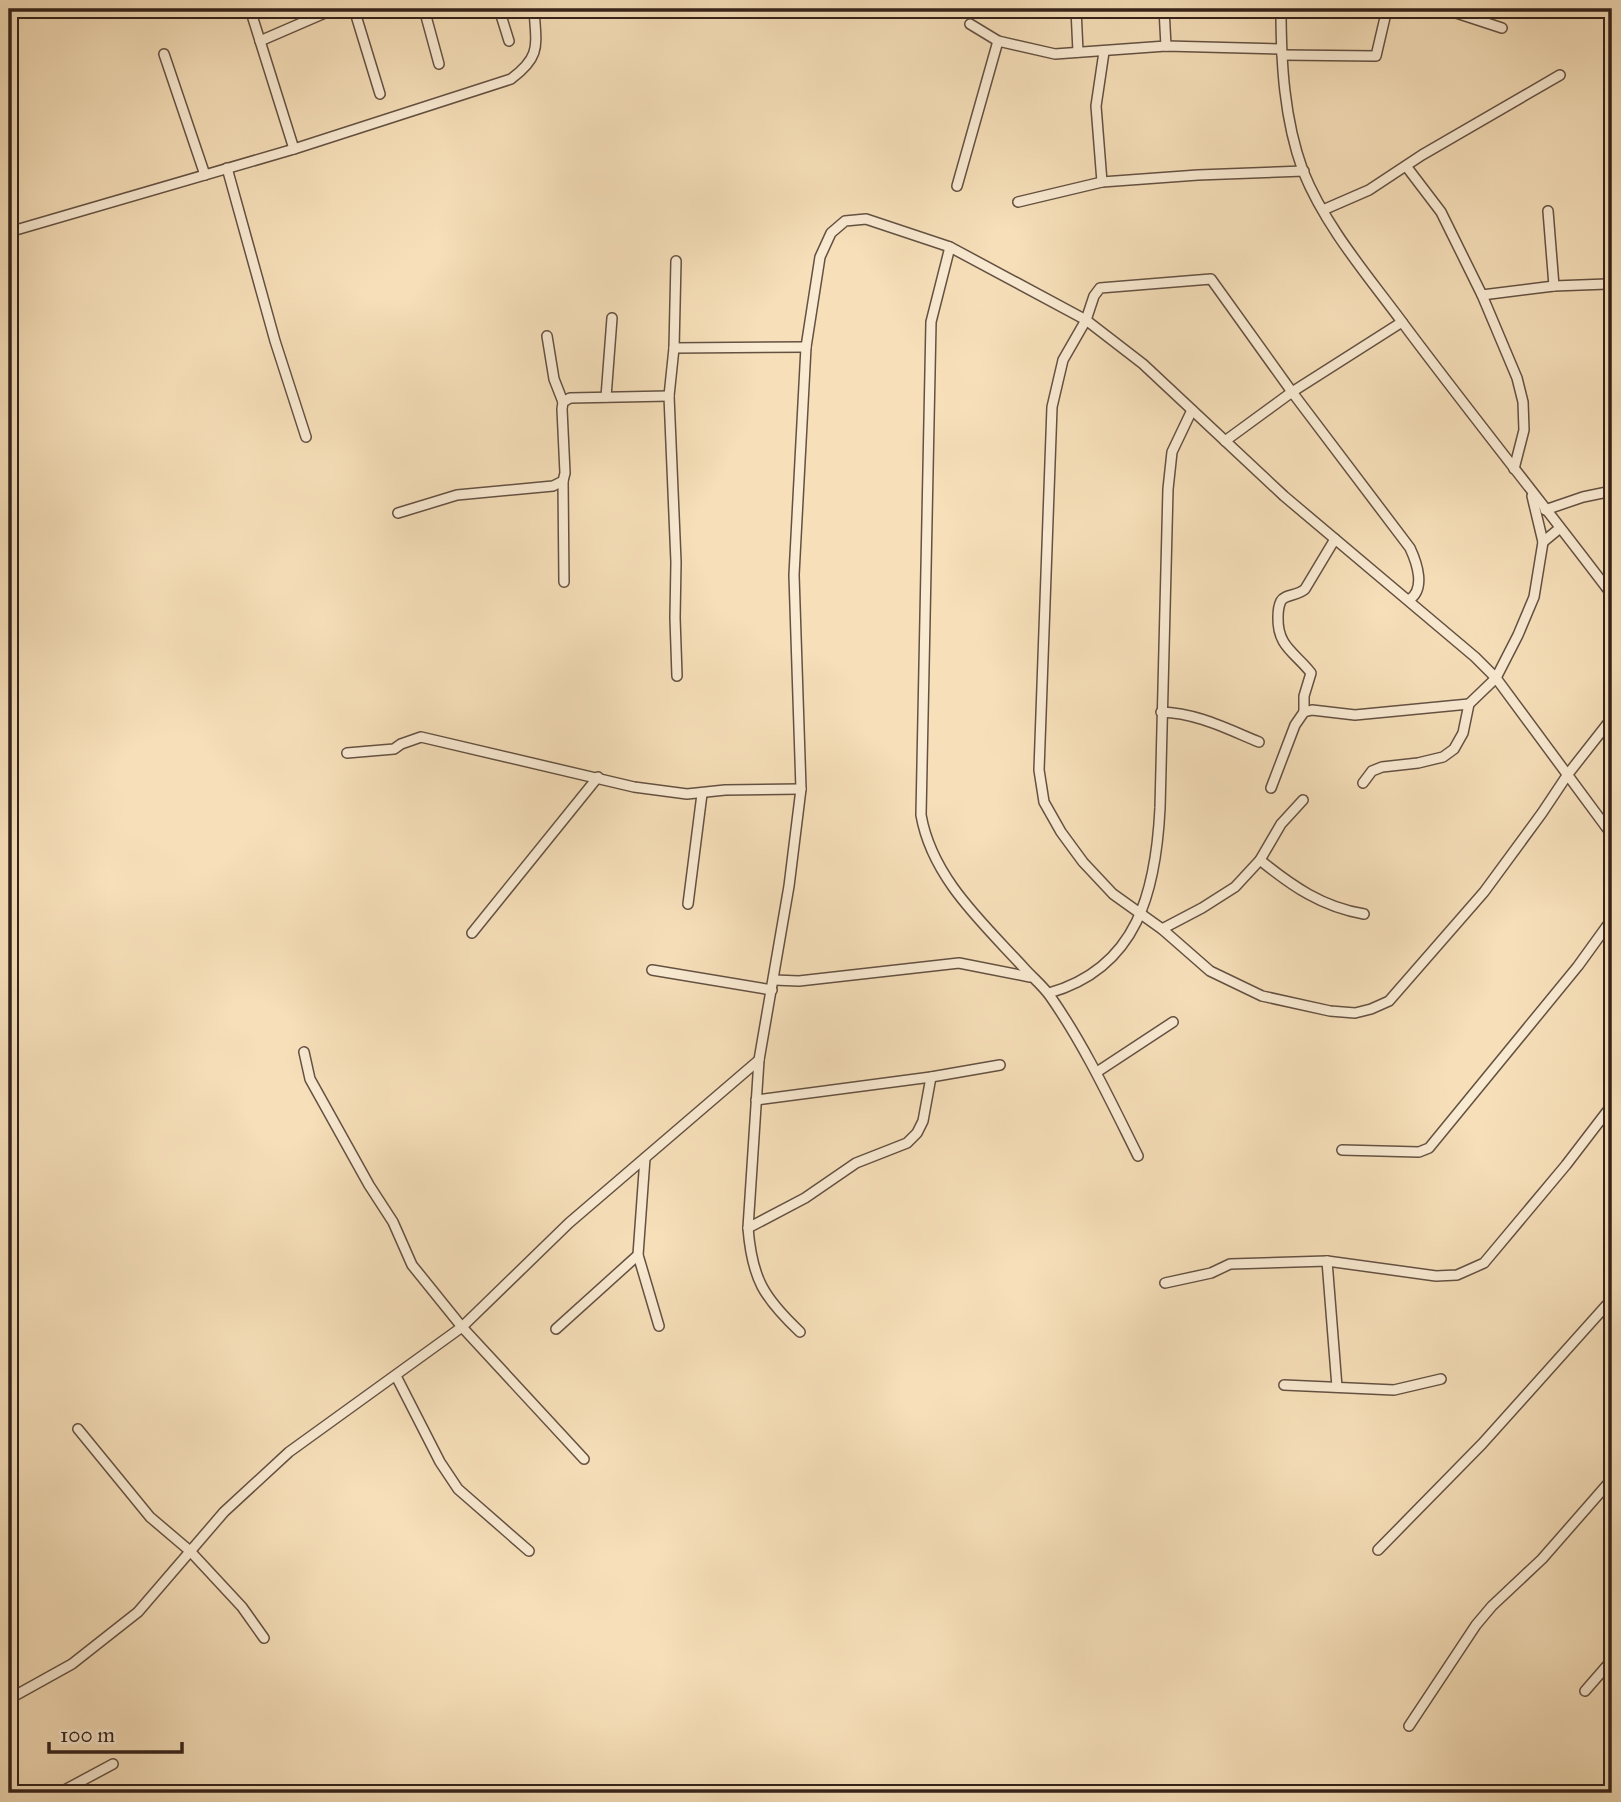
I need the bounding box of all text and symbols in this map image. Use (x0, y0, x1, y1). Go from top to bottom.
scale bar (49, 1711, 182, 1755)
text: 100 m (60, 1722, 115, 1748)

